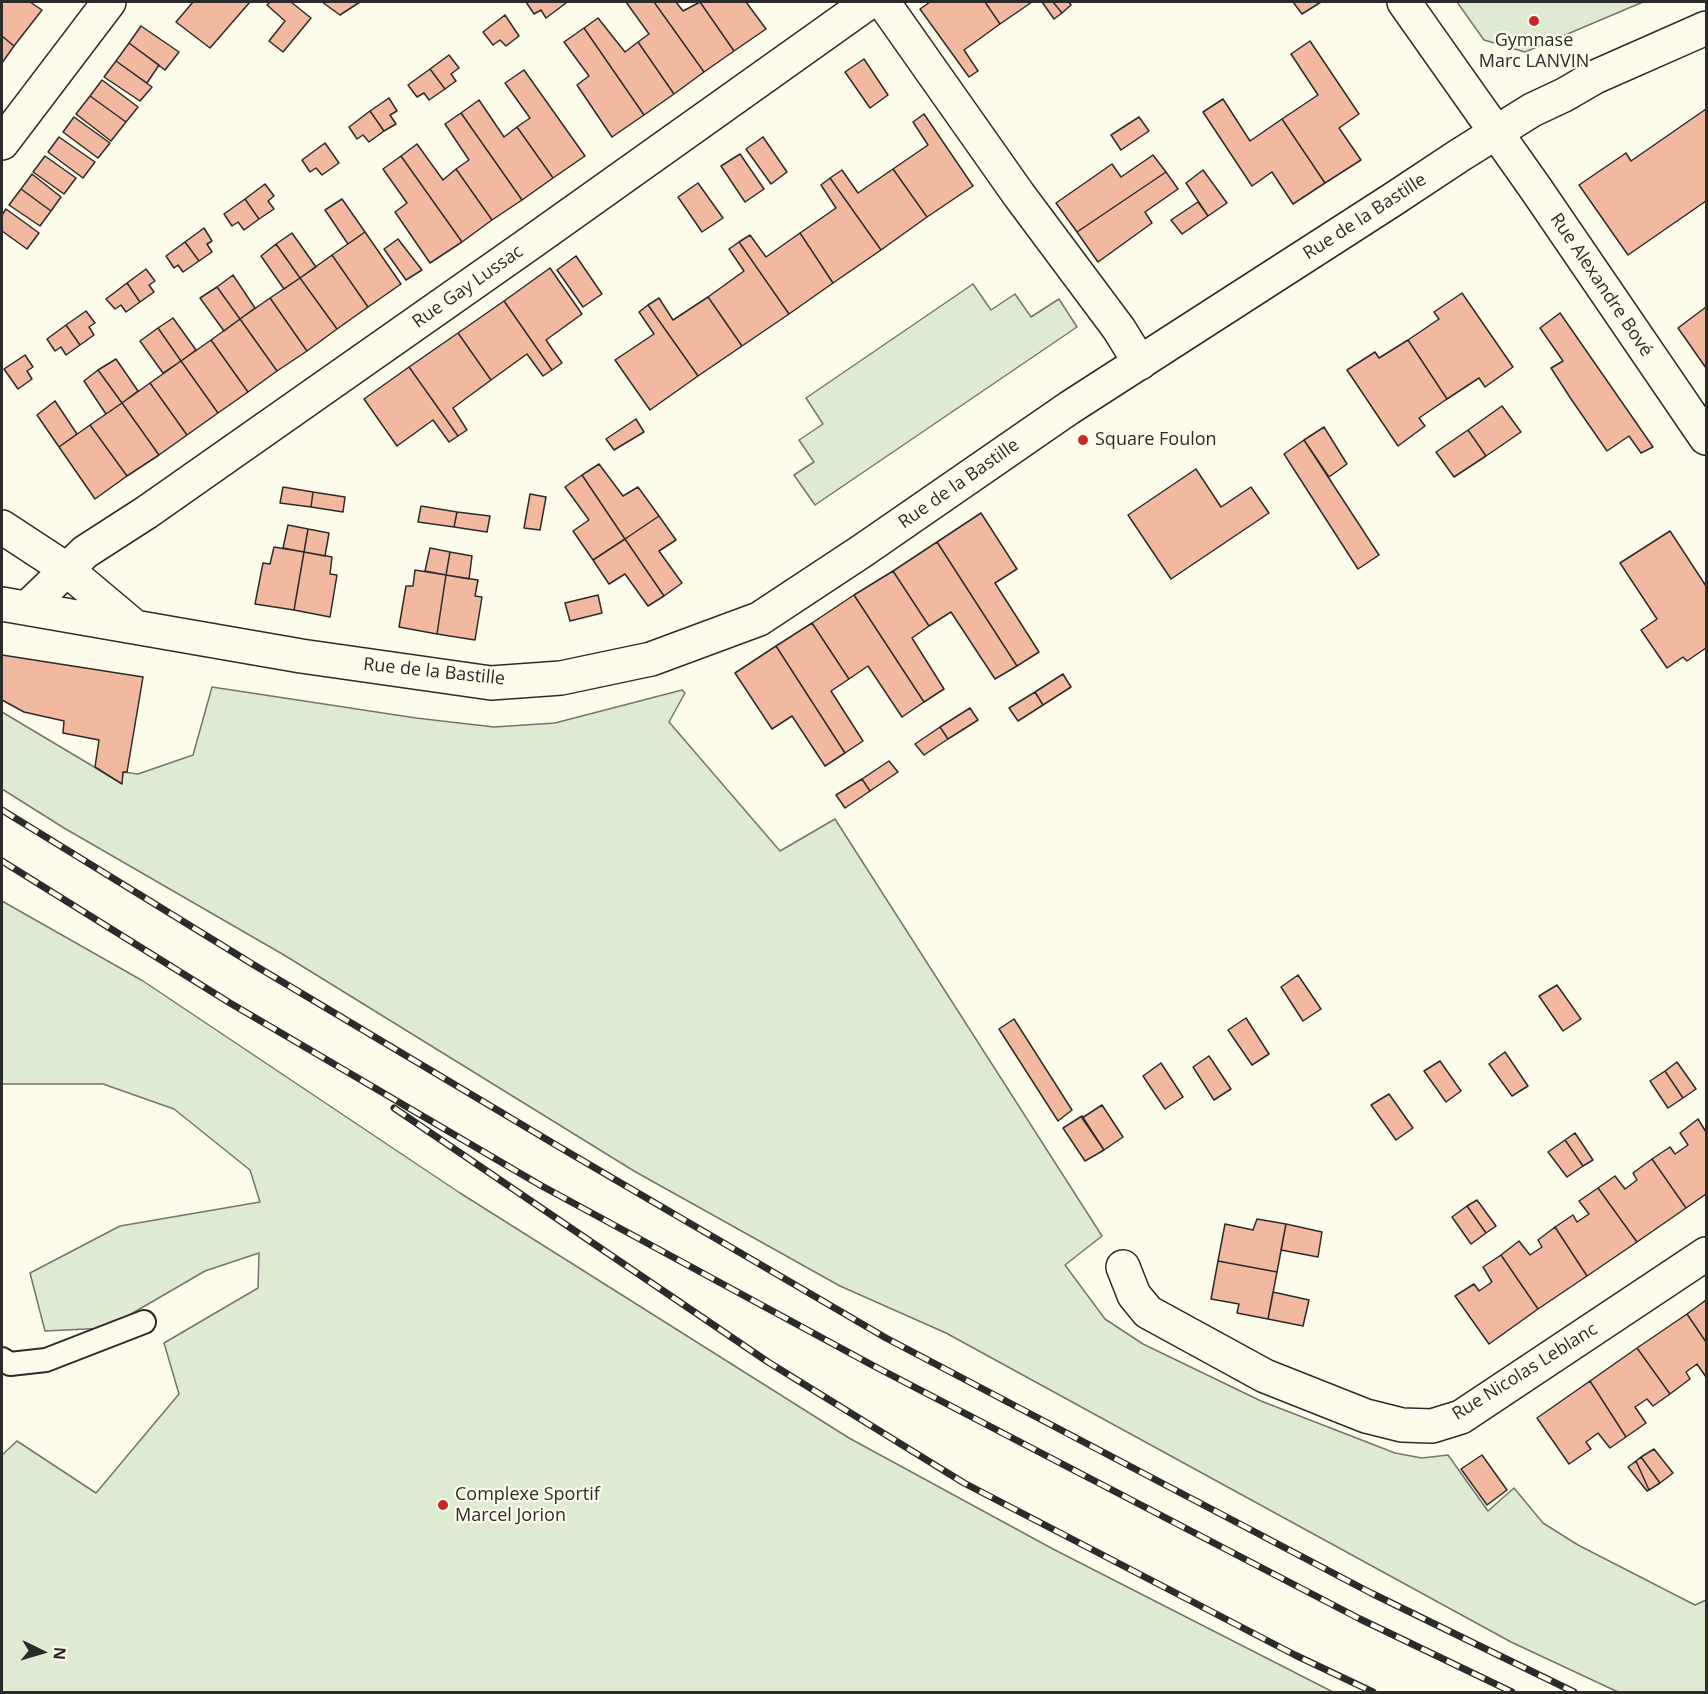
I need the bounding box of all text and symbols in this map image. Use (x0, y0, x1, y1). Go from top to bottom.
marker: Gymnase Marc LANVIN (1527, 14, 1541, 28)
place label: Gymnase Marc LANVIN (1479, 30, 1589, 72)
street label: Rue de la Bastille (1299, 169, 1431, 265)
street label: Rue Alexandre Bové (1545, 209, 1657, 361)
street label: Rue Gay Lussac (409, 241, 527, 333)
place label: Square Foulon (1095, 429, 1217, 451)
marker: Square Foulon (1076, 433, 1090, 447)
street label: Rue de la Bastille (895, 434, 1023, 534)
street label: Rue de la Bastille (362, 654, 506, 690)
street label: Rue Nicolas Leblanc (1448, 1319, 1602, 1425)
place label: Complexe Sportif Marcel Jorion (455, 1484, 600, 1526)
marker: Complexe Sportif Marcel Jorion (436, 1498, 450, 1512)
north arrow (12, 1622, 72, 1682)
text: N (48, 1646, 71, 1661)

